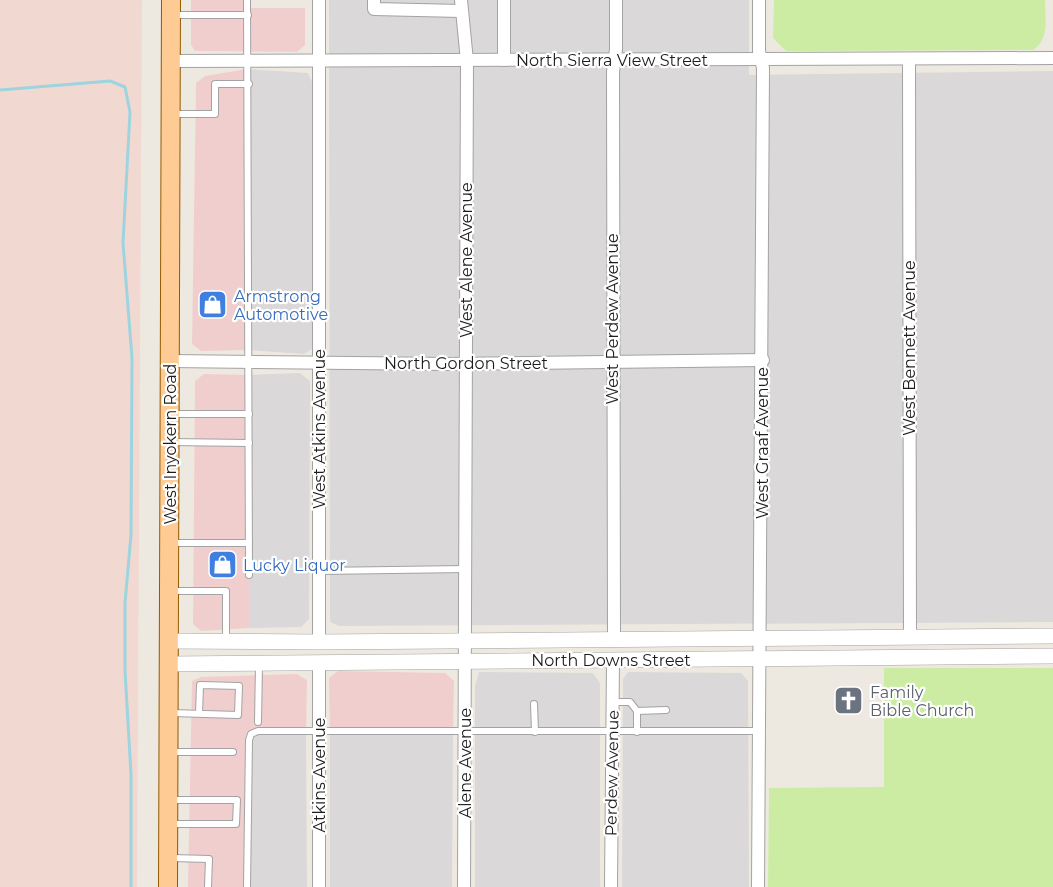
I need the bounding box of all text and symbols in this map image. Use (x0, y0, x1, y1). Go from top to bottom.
street label: North Sierra View Street (516, 51, 709, 70)
street label: West Alene Avenue (457, 182, 476, 338)
street label: West Perdew Avenue (603, 233, 622, 405)
street label: West Bennett Avenue (900, 260, 919, 436)
place label: Armstrong Automotive (234, 287, 328, 324)
shop icon: Armstrong Automotive (197, 289, 229, 321)
street label: West Atkins Avenue (310, 349, 329, 509)
street label: North Gordon Street (384, 354, 549, 373)
street label: West Inyokern Road (161, 364, 180, 524)
street label: West Graaf Avenue (753, 367, 772, 519)
shop icon: Lucky Liquor (206, 549, 238, 581)
place label: Lucky Liquor (243, 556, 346, 575)
street label: North Downs Street (531, 651, 691, 670)
place label: Family Bible Church (870, 683, 974, 720)
church icon: Family Bible Church (833, 685, 865, 717)
street label: Alene Avenue (456, 708, 475, 818)
street label: Perdew Avenue (601, 710, 623, 836)
street label: Atkins Avenue (310, 718, 329, 832)

